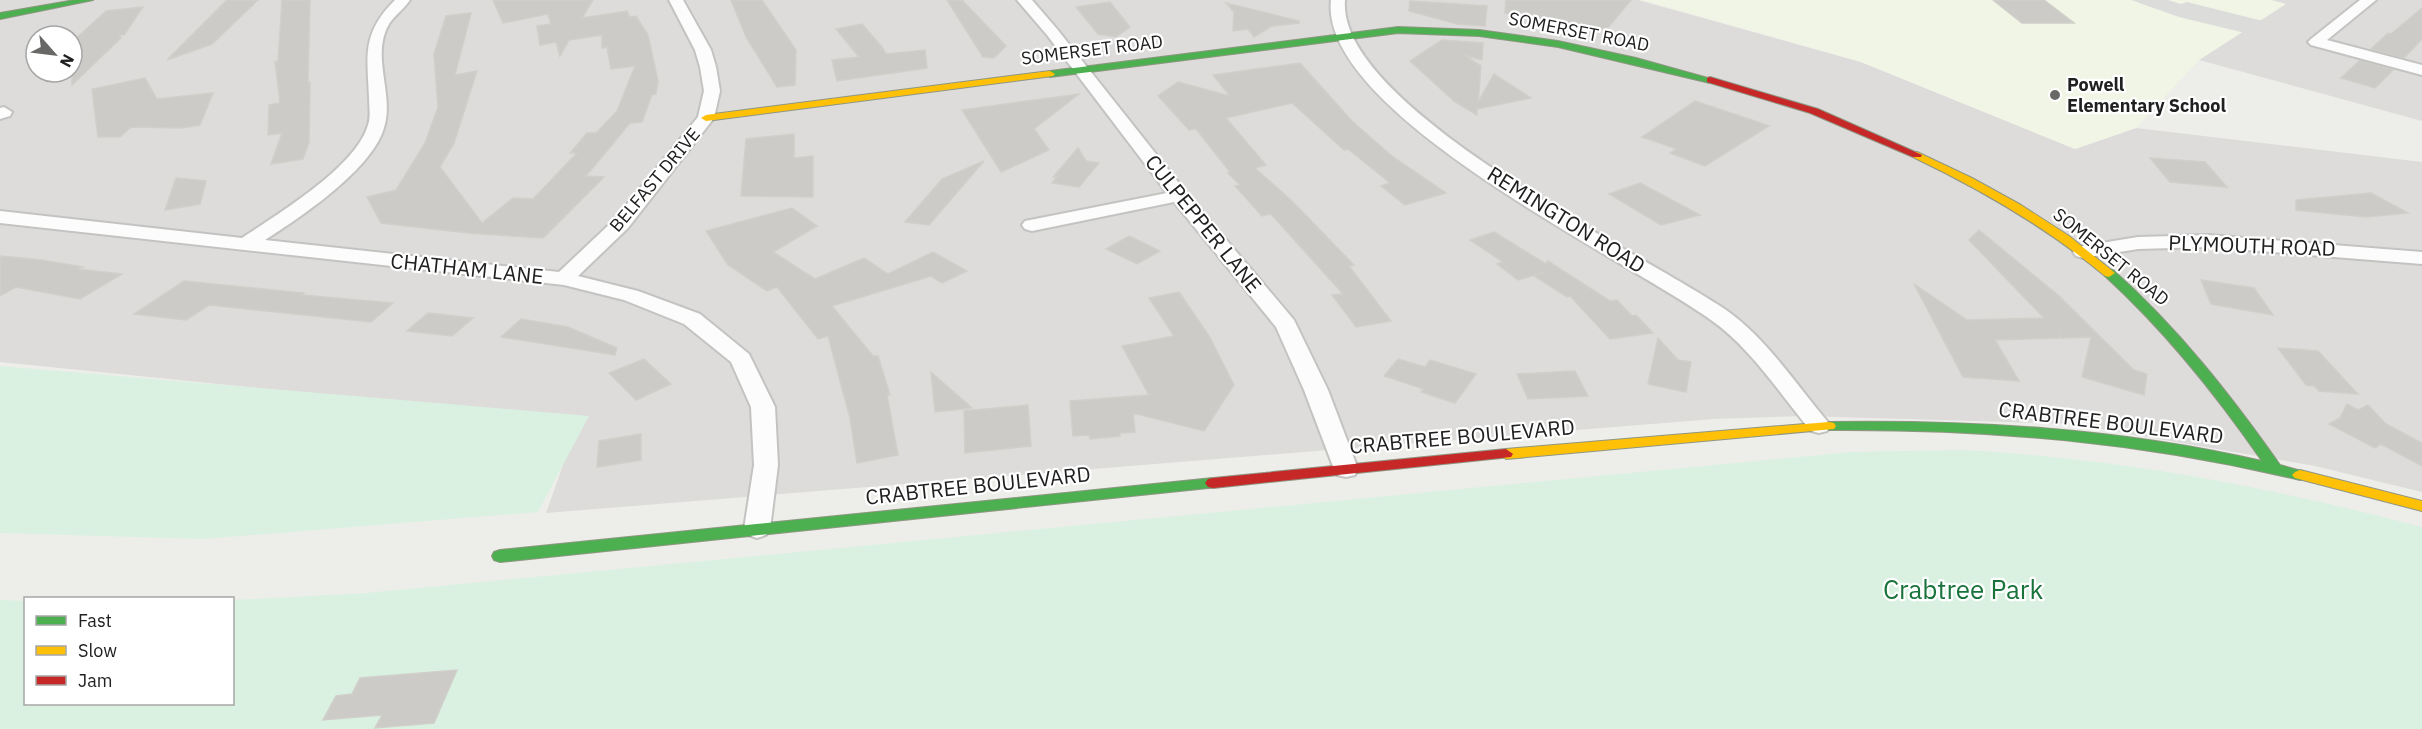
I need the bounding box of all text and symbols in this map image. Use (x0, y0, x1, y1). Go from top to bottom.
street label: SOMERSET ROAD (1507, 7, 1651, 56)
north arrow (24, 24, 84, 84)
street label: SOMERSET ROAD (1020, 29, 1164, 70)
text: N (56, 51, 79, 71)
place label: Powell Elementary School (2067, 73, 2226, 117)
marker: Powell Elementary School (2048, 88, 2062, 102)
street label: BELFAST DRIVE (604, 123, 705, 237)
street label: CULPEPPER LANE (1139, 148, 1268, 298)
street label: REMINGTON ROAD (1482, 159, 1651, 279)
street label: SOMERSET ROAD (2049, 203, 2174, 310)
street label: PLYMOUTH ROAD (2168, 228, 2336, 262)
street label: CHATHAM LANE (389, 246, 545, 290)
street label: CRABTREE BOULEVARD (1997, 394, 2225, 450)
street label: CRABTREE BOULEVARD (1348, 412, 1576, 460)
street label: CRABTREE BOULEVARD (864, 459, 1092, 511)
park label: Crabtree Park (1883, 572, 2043, 606)
legend (24, 597, 234, 705)
text: Fast (78, 609, 112, 632)
text: Slow (78, 639, 117, 662)
text: Jam (78, 669, 113, 692)

